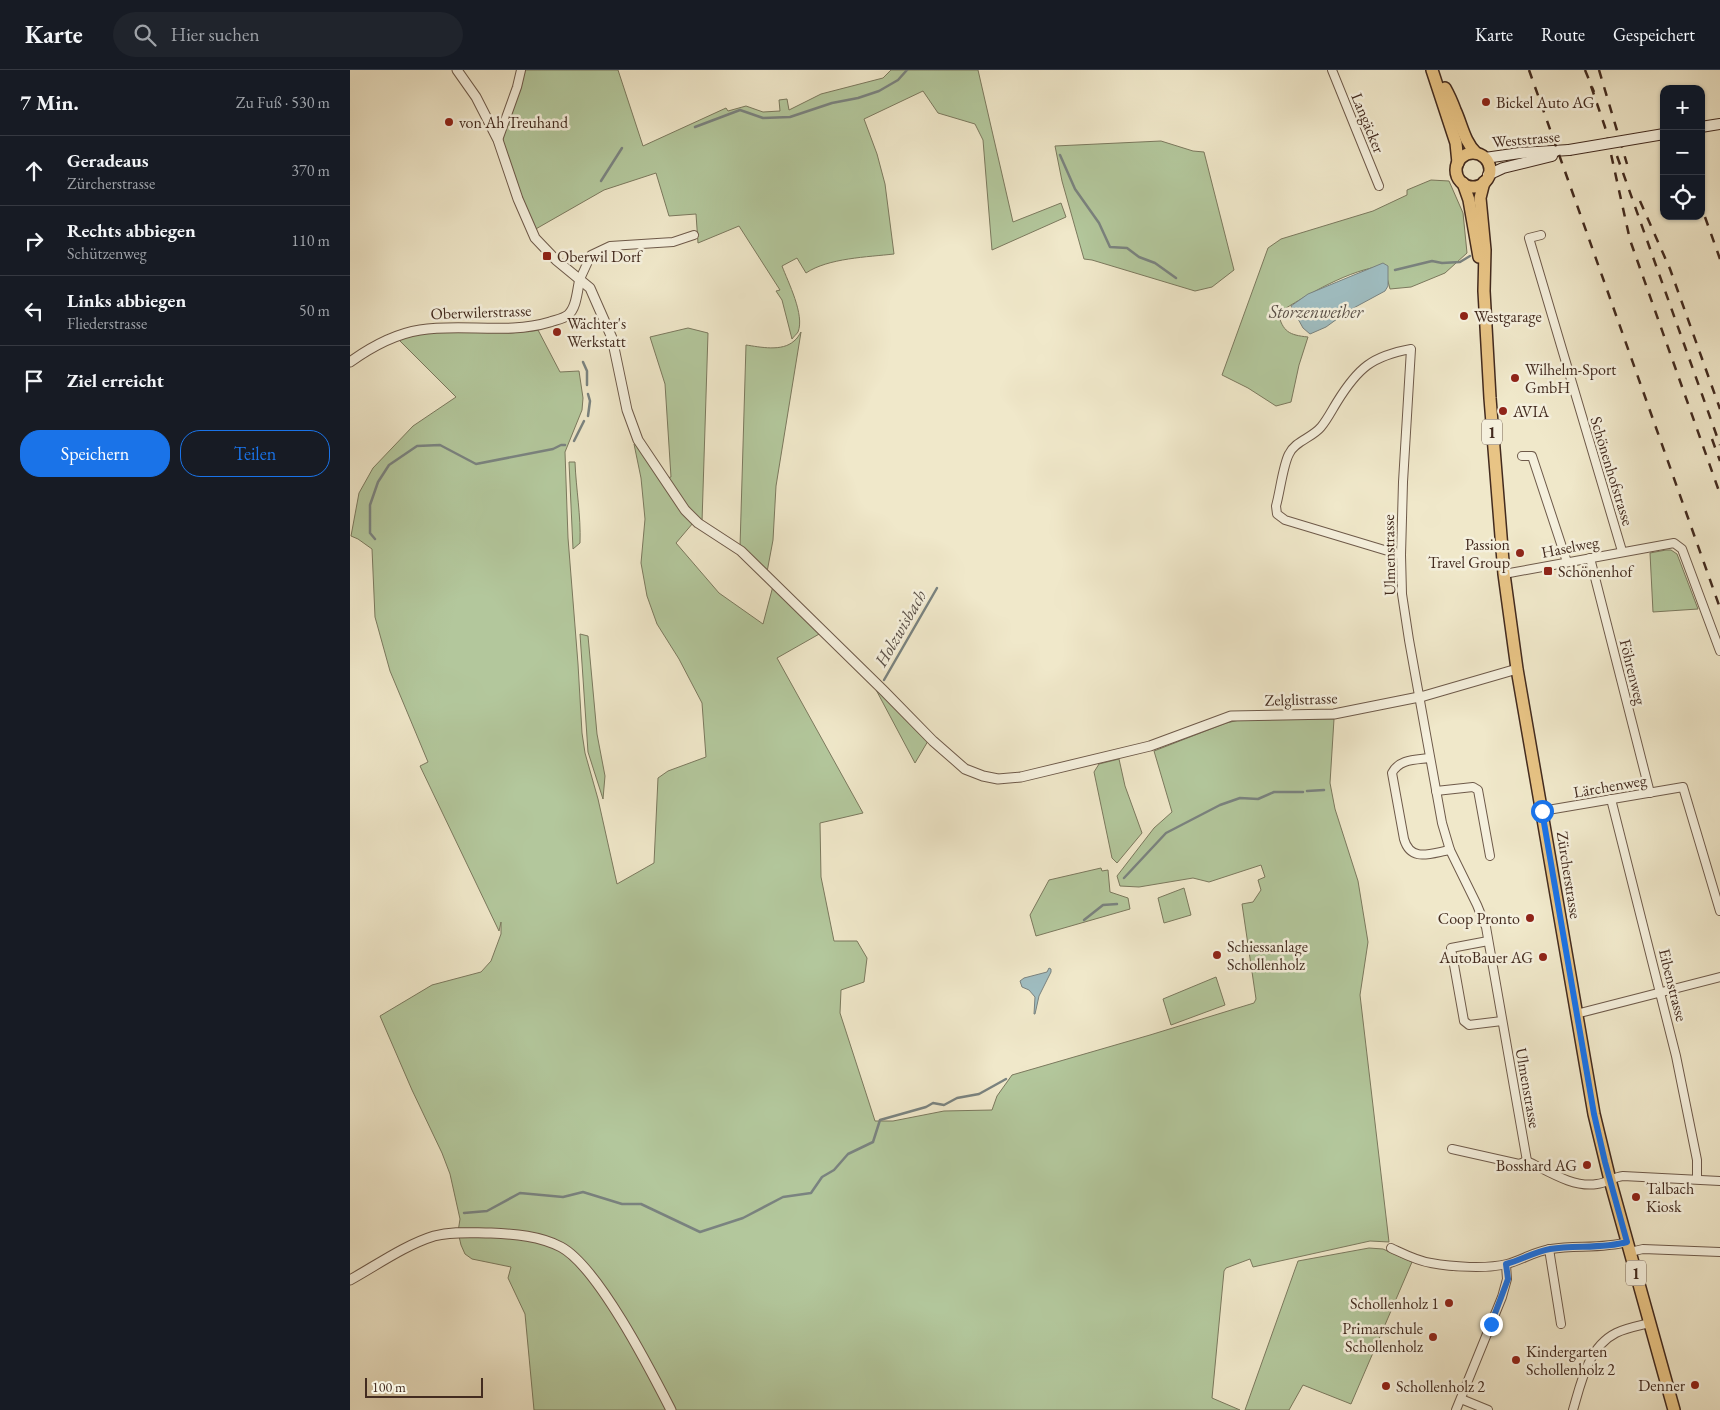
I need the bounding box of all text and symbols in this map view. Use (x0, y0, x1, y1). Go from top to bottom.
search box (113, 12, 463, 57)
text: Karte (25, 19, 83, 50)
icon: search (131, 21, 159, 49)
text: Hier suchen (171, 22, 260, 47)
text: Karte (1475, 23, 1513, 46)
text: Route (1541, 23, 1585, 46)
text: Gespeichert (1613, 23, 1695, 46)
map controls (1660, 85, 1705, 220)
button: + (1660, 85, 1705, 130)
text: 7 Min. (20, 89, 79, 116)
street label: Langäcker (1346, 90, 1390, 157)
text: Zu Fuß · 530 m (236, 92, 330, 113)
place label: Bickel Auto AG (1496, 92, 1595, 113)
marker: Bickel Auto AG (1480, 96, 1492, 108)
place label: von Ah Treuhand (459, 112, 569, 133)
marker: von Ah Treuhand (443, 116, 455, 128)
street label: Weststrasse (1491, 126, 1561, 152)
button: − (1660, 130, 1705, 175)
text: Geradeaus (67, 148, 149, 173)
icon: ahead (20, 157, 48, 185)
text: 370 m (291, 160, 330, 181)
text: Zürcherstrasse (67, 173, 155, 194)
button: locate (1660, 175, 1705, 220)
text: Rechts abbiegen (67, 218, 196, 243)
icon: right (20, 227, 48, 255)
text: 110 m (291, 230, 330, 251)
text: Schützenweg (67, 243, 147, 264)
place label: Oberwil Dorf (557, 246, 643, 267)
marker: Oberwil Dorf (541, 250, 553, 262)
text: Links abbiegen (67, 288, 186, 313)
icon: left (20, 297, 48, 325)
text: 50 m (299, 300, 330, 321)
street label: Oberwilerstrasse (430, 300, 532, 324)
water label: Storzenweiher (1268, 300, 1364, 323)
place label: Westgarage (1474, 306, 1542, 327)
marker: Westgarage (1458, 310, 1470, 322)
text: Fliederstrasse (67, 313, 147, 334)
place label: Wächter's Werkstatt (567, 313, 626, 352)
marker: Wächter's Werkstatt (551, 326, 563, 338)
place label: Wilhelm-Sport GmbH (1525, 359, 1616, 398)
icon: arrive (20, 367, 48, 395)
text: Ziel erreicht (67, 368, 164, 393)
marker: Wilhelm-Sport GmbH (1509, 372, 1521, 384)
place label: AVIA (1512, 401, 1550, 422)
marker: AVIA (1497, 405, 1509, 417)
street label: Schönenhofstrasse (1585, 414, 1639, 528)
road number: 1 (1482, 420, 1502, 444)
button: Speichern (20, 430, 170, 477)
button: Teilen (180, 430, 330, 477)
street label: Ulmenstrasse (1378, 514, 1400, 596)
street label: Haselweg (1539, 531, 1602, 563)
place label: Passion Travel Group (1428, 534, 1511, 573)
marker: Passion Travel Group (1514, 547, 1526, 559)
place label: Schönenhof (1558, 561, 1634, 582)
marker: Schönenhof (1542, 565, 1554, 577)
water label: Holzwisbach (868, 585, 931, 671)
street label: Föhrenweg (1615, 637, 1652, 708)
street label: Zelglistrasse (1264, 687, 1338, 711)
street label: Lärchenweg (1572, 769, 1649, 803)
route start (1531, 800, 1554, 823)
street label: Zürcherstrasse (1552, 830, 1586, 920)
place label: Coop Pronto (1438, 908, 1520, 929)
marker: Coop Pronto (1524, 912, 1536, 924)
place label: Schiessanlage Schollenholz (1227, 936, 1308, 975)
street label: Eibenstrasse (1654, 946, 1692, 1024)
place label: AutoBauer AG (1438, 947, 1533, 968)
marker: Schiessanlage Schollenholz (1211, 949, 1223, 961)
marker: AutoBauer AG (1537, 951, 1549, 963)
street label: Ulmenstrasse (1511, 1046, 1545, 1130)
place label: Bosshard AG (1496, 1155, 1577, 1176)
marker: Bosshard AG (1581, 1159, 1593, 1171)
place label: Talbach Kiosk (1646, 1178, 1694, 1217)
marker: Talbach Kiosk (1630, 1191, 1642, 1203)
road number: 1 (1626, 1260, 1646, 1286)
place label: Schollenholz 1 (1350, 1293, 1439, 1314)
marker: Schollenholz 1 (1443, 1297, 1455, 1309)
route end (1480, 1313, 1503, 1336)
place label: Primarschule Schollenholz (1342, 1318, 1423, 1357)
marker: Primarschule Schollenholz (1427, 1331, 1439, 1343)
place label: Kindergarten Schollenholz 2 (1526, 1341, 1615, 1380)
marker: Kindergarten Schollenholz 2 (1510, 1354, 1522, 1366)
scale bar (365, 1375, 482, 1398)
place label: Denner (1638, 1375, 1686, 1396)
place label: Schollenholz 2 (1396, 1376, 1485, 1397)
text: 100 m (372, 1378, 406, 1396)
marker: Denner (1689, 1379, 1701, 1391)
marker: Schollenholz 2 (1380, 1380, 1392, 1392)

